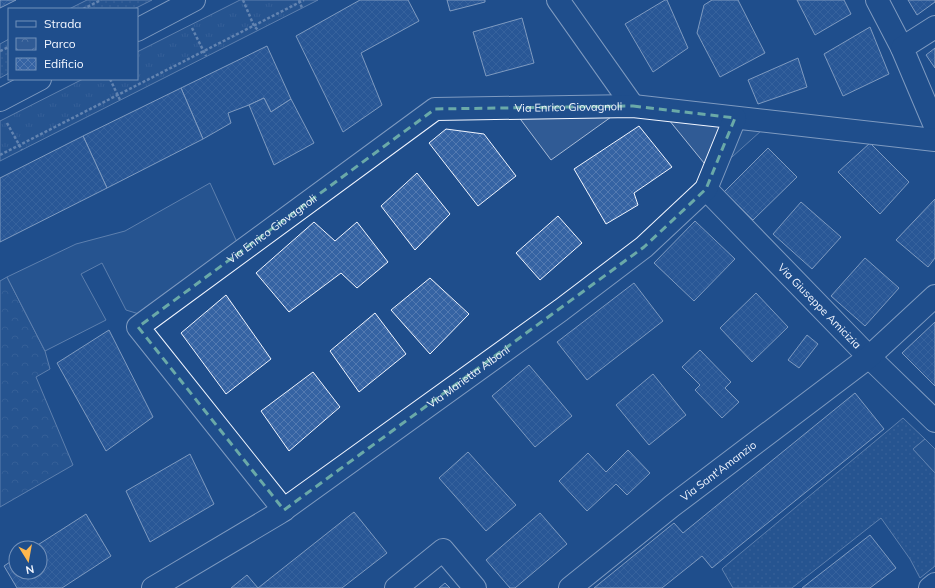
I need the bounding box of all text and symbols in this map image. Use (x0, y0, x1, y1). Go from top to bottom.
legend (8, 8, 138, 80)
text: Strada (44, 16, 82, 31)
text: Parco (44, 36, 76, 51)
text: Edificio (44, 56, 84, 71)
street label: Via Enrico Giovagnoli (515, 99, 622, 115)
street label: Via Enrico Giovagnoli (224, 191, 319, 266)
street label: Via Giuseppe Amicizia (775, 260, 864, 352)
street label: Via Marietta Alboni (424, 342, 512, 411)
street label: Via Sant'Amanzio (678, 438, 759, 504)
north arrow (8, 540, 48, 580)
text: N (24, 562, 35, 577)

